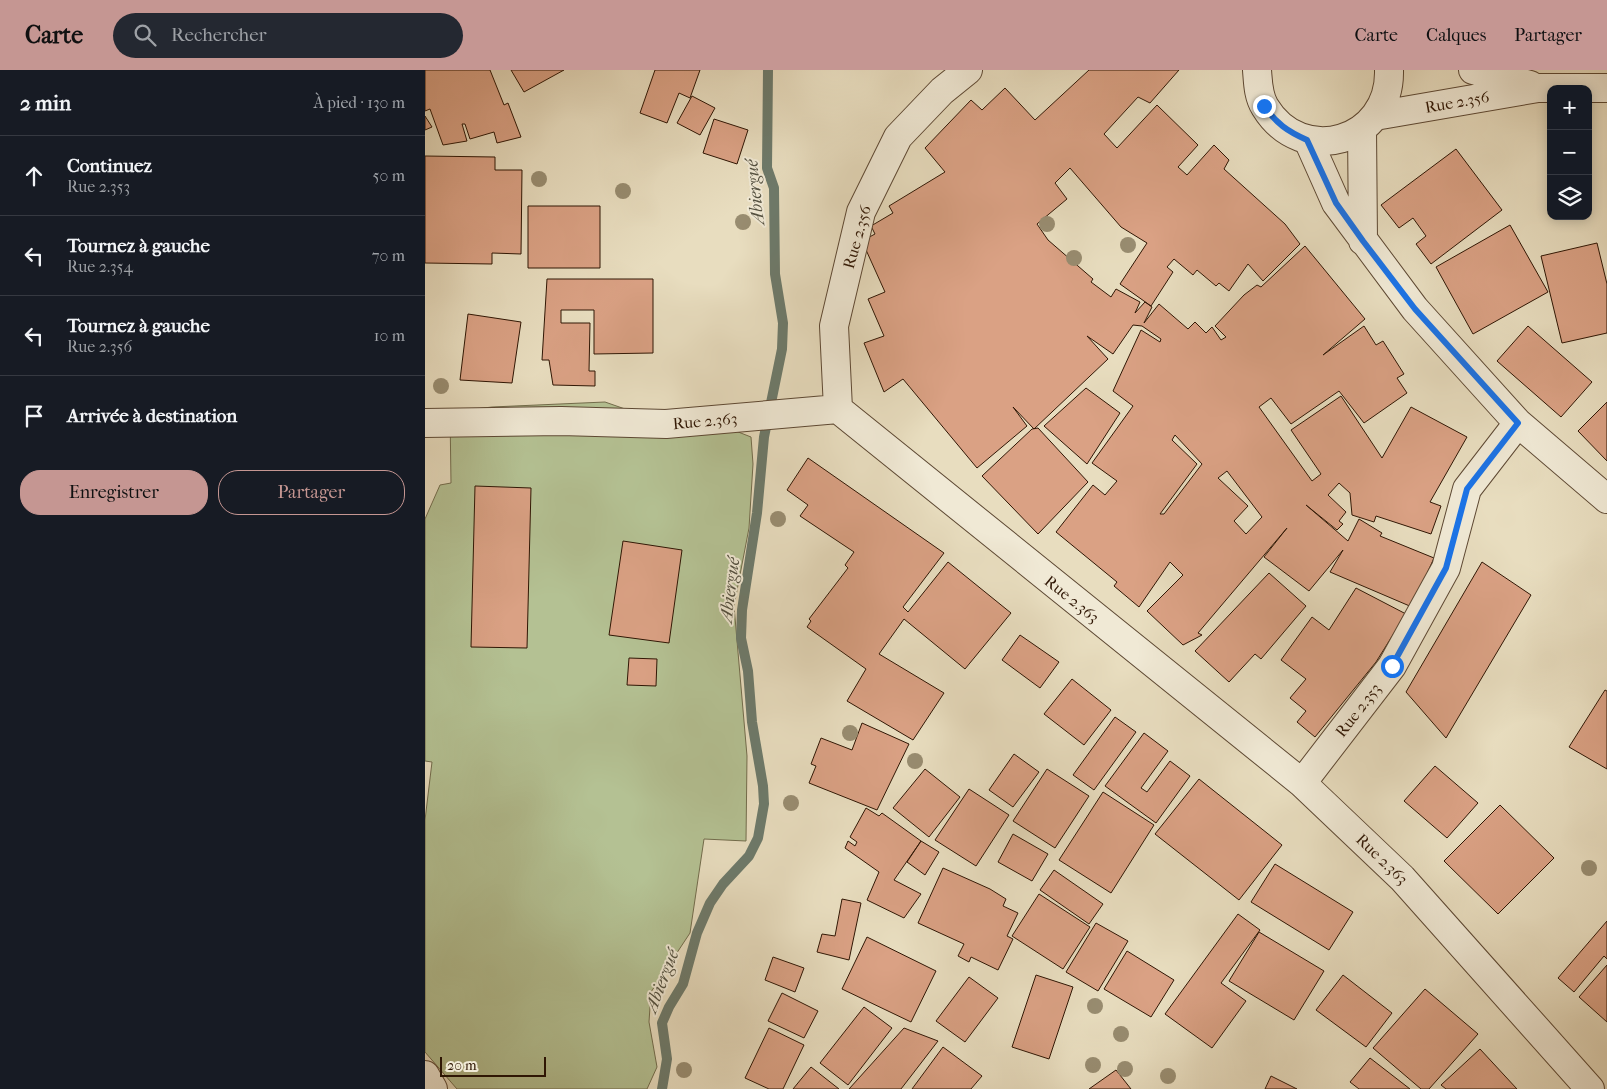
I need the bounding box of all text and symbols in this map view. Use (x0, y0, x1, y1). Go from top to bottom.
search box (113, 13, 463, 58)
text: Carte (25, 21, 83, 49)
icon: search (131, 21, 159, 49)
text: Rechercher (171, 24, 267, 46)
text: Carte (1355, 25, 1398, 46)
text: Calques (1426, 25, 1486, 46)
text: Partager (1514, 25, 1582, 46)
map controls (1547, 85, 1592, 220)
button: + (1547, 85, 1592, 130)
street label: Rue 2.356 (1423, 87, 1491, 117)
text: 2 min (20, 91, 71, 115)
text: À pied · 130 m (313, 93, 405, 112)
route end (1253, 95, 1276, 118)
button: − (1547, 130, 1592, 175)
text: Continuez (67, 155, 152, 177)
water label: Abiergué (741, 156, 769, 228)
icon: ahead (20, 162, 48, 190)
text: 50 m (373, 166, 405, 185)
button: layers (1547, 175, 1592, 220)
text: Rue 2.353 (67, 177, 130, 196)
street label: Rue 2.356 (839, 203, 875, 271)
text: Tournez à gauche (67, 235, 210, 257)
icon: left (20, 242, 48, 270)
text: 70 m (372, 246, 405, 265)
text: Rue 2.354 (67, 257, 133, 276)
text: Tournez à gauche (67, 315, 210, 337)
icon: left (20, 322, 48, 350)
text: 10 m (374, 326, 405, 345)
text: Rue 2.356 (67, 337, 132, 356)
icon: arrive (20, 402, 48, 430)
text: Arrivée à destination (67, 405, 237, 427)
street label: Rue 2.363 (672, 409, 738, 433)
button: Enregistrer (20, 470, 208, 515)
button: Partager (218, 470, 405, 515)
water label: Abiergué (715, 554, 745, 626)
street label: Rue 2.363 (1041, 571, 1103, 627)
route start (1381, 655, 1404, 678)
street label: Rue 2.353 (1331, 679, 1385, 741)
street label: Rue 2.363 (1352, 830, 1412, 888)
water label: Abiergué (640, 944, 684, 1017)
scale bar (440, 1054, 546, 1077)
text: 20 m (447, 1057, 477, 1074)

